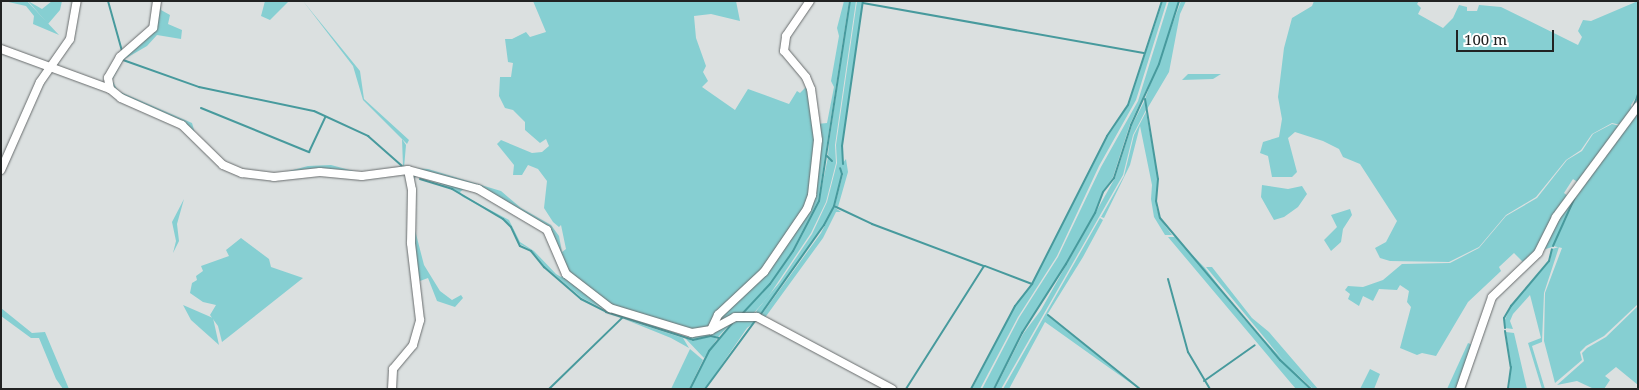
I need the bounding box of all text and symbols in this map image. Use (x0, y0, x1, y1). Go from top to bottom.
scale bar (1459, 20, 1556, 52)
text: 100 m (1464, 29, 1507, 49)

